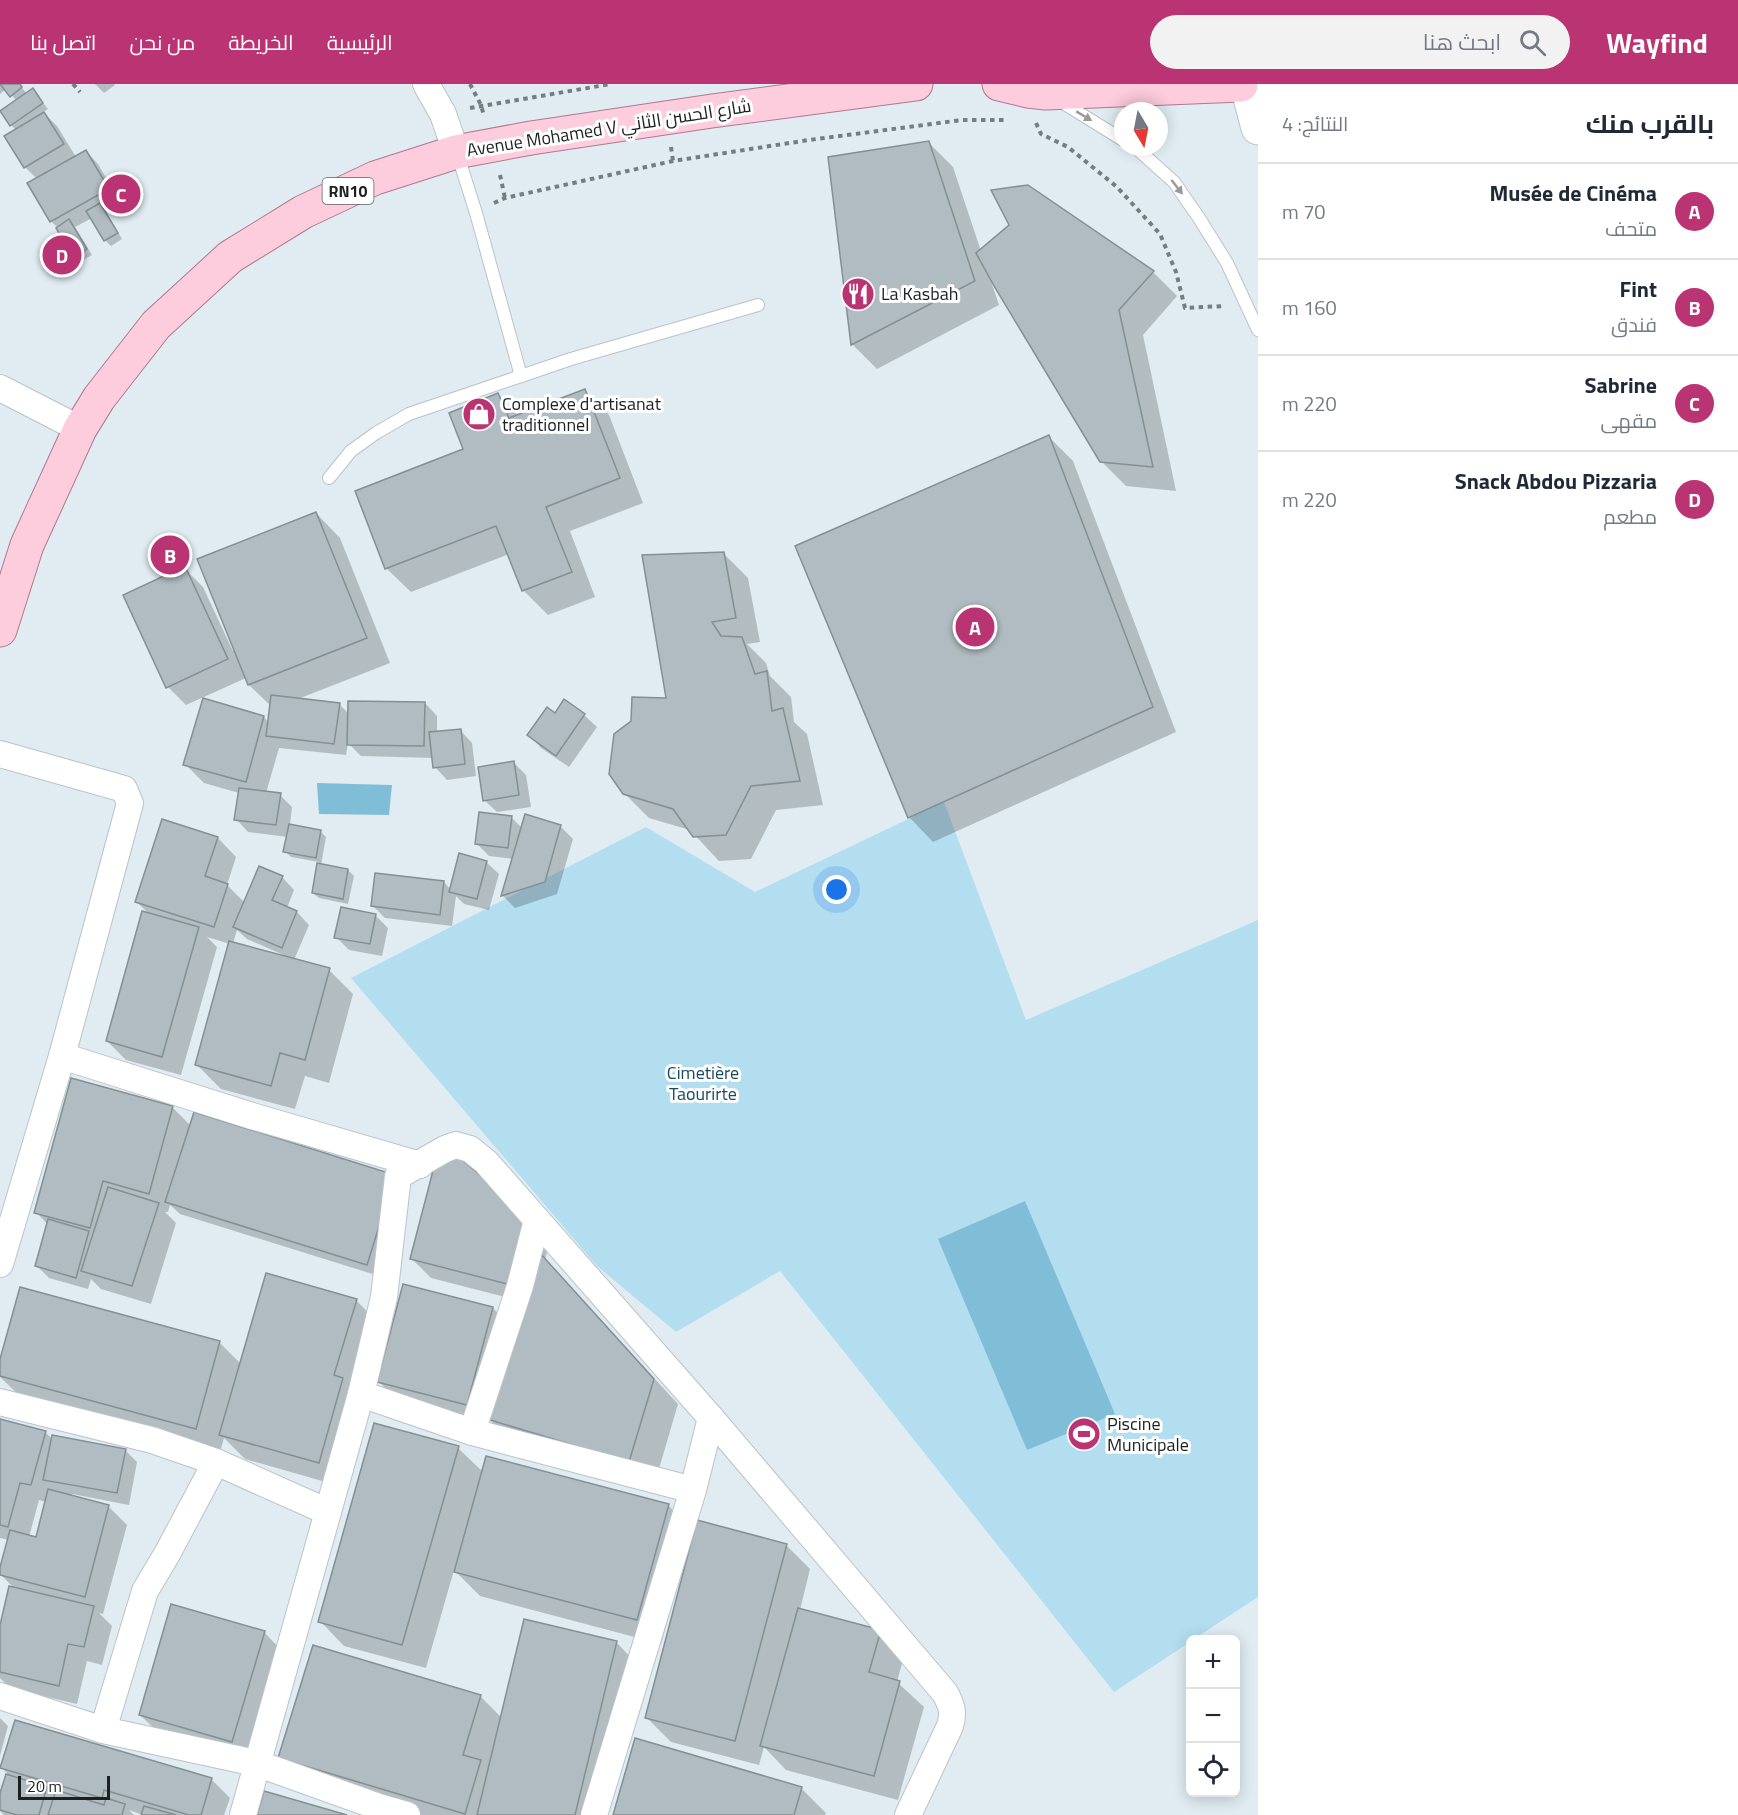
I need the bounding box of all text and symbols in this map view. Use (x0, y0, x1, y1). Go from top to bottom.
search box (1150, 15, 1570, 69)
text: Wayfind (1606, 21, 1708, 64)
text: ابحث هنا (1423, 25, 1501, 59)
text: اتصل بنا (30, 26, 96, 58)
text: من نحن (129, 26, 195, 58)
text: الخريطة (228, 26, 294, 58)
text: الرئيسية (327, 26, 393, 58)
icon: search (1516, 26, 1549, 59)
street label: Avenue Mohamed V شارع الحسن الثاني (465, 92, 753, 164)
north arrow (1114, 102, 1168, 156)
text: بالقرب منك (1586, 104, 1714, 143)
text: النتائج: 4 (1282, 108, 1348, 139)
one-way arrow (1076, 111, 1092, 122)
pin: C (102, 172, 140, 216)
text: Musée de Cinéma (1489, 176, 1657, 210)
road number: RN10 (322, 178, 374, 204)
one-way arrow (1171, 179, 1183, 195)
text: 70 m (1282, 196, 1326, 227)
text: A (1688, 196, 1701, 227)
text: متحف (1605, 213, 1657, 244)
pin: D (42, 232, 82, 278)
text: Fint (1619, 272, 1657, 306)
restaurant icon: La Kasbah (840, 276, 876, 312)
place label: La Kasbah (881, 280, 958, 307)
text: 160 m (1282, 292, 1337, 323)
text: B (1688, 292, 1701, 323)
text: فندق (1611, 309, 1657, 340)
text: Sabrine (1585, 368, 1657, 402)
text: 220 m (1282, 388, 1337, 419)
text: C (1689, 388, 1700, 419)
place label: Complexe d'artisanat traditionnel (502, 390, 662, 438)
shop icon: Complexe d'artisanat traditionnel (461, 396, 497, 432)
text: مقهى (1601, 405, 1657, 436)
text: Snack Abdou Pizzaria (1455, 464, 1657, 498)
text: 220 m (1282, 484, 1337, 515)
text: D (1688, 484, 1701, 515)
text: مطعم (1603, 501, 1657, 532)
pin: B (150, 532, 190, 578)
pin: A (956, 604, 994, 650)
your location (822, 875, 851, 904)
park label: Cimetière Taourirte (667, 1059, 739, 1107)
place label: Piscine Municipale (1107, 1410, 1189, 1458)
sports icon: Piscine Municipale (1066, 1416, 1102, 1452)
map controls (1186, 1635, 1240, 1797)
button: + (1186, 1635, 1240, 1689)
button: − (1186, 1689, 1240, 1743)
button: locate (1186, 1743, 1240, 1797)
scale bar (18, 1773, 110, 1800)
text: 20 m (27, 1774, 62, 1798)

